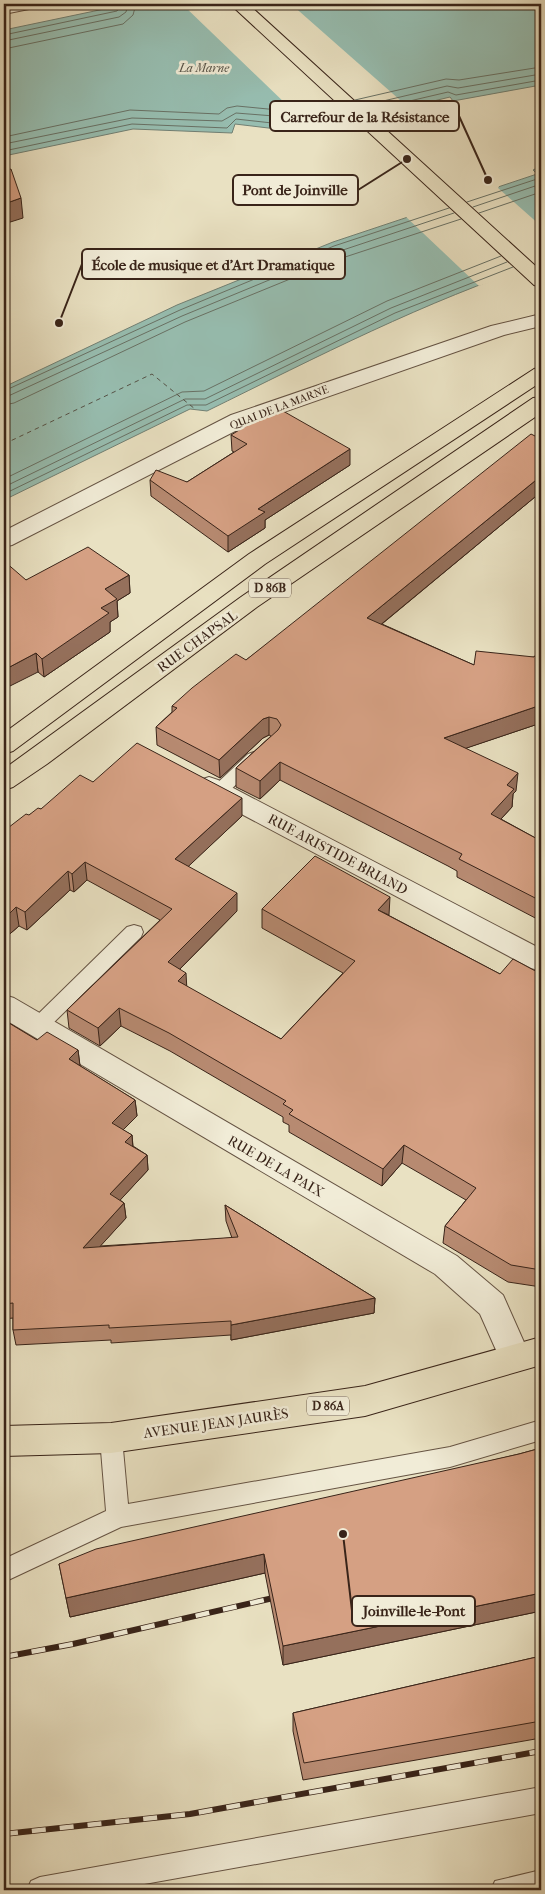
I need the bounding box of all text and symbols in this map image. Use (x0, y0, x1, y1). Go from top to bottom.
water label: La Marne (178, 61, 230, 75)
callout: Carrefour de la Résistance (270, 101, 459, 131)
text: Carrefour de la Résistance (280, 108, 450, 126)
callout: Pont de Joinville (233, 175, 358, 205)
text: Pont de Joinville (242, 181, 348, 199)
callout: École de musique et d’Art Dramatique (82, 249, 345, 279)
text: École de musique et d’Art Dramatique (91, 256, 335, 274)
street label: QUAI DE LA MARNE (228, 383, 331, 432)
road number: D 86B (249, 578, 291, 598)
street label: RUE CHAPSAL (154, 606, 241, 676)
street label: RUE ARISTIDE BRIAND (265, 810, 411, 899)
street label: RUE DE LA PAIX (225, 1132, 327, 1201)
road number: D 86A (307, 1396, 349, 1415)
street label: AVENUE JEAN JAURÈS (141, 1404, 290, 1442)
callout: Joinville-le-Pont (352, 1596, 475, 1626)
text: Joinville-le-Pont (361, 1602, 466, 1620)

